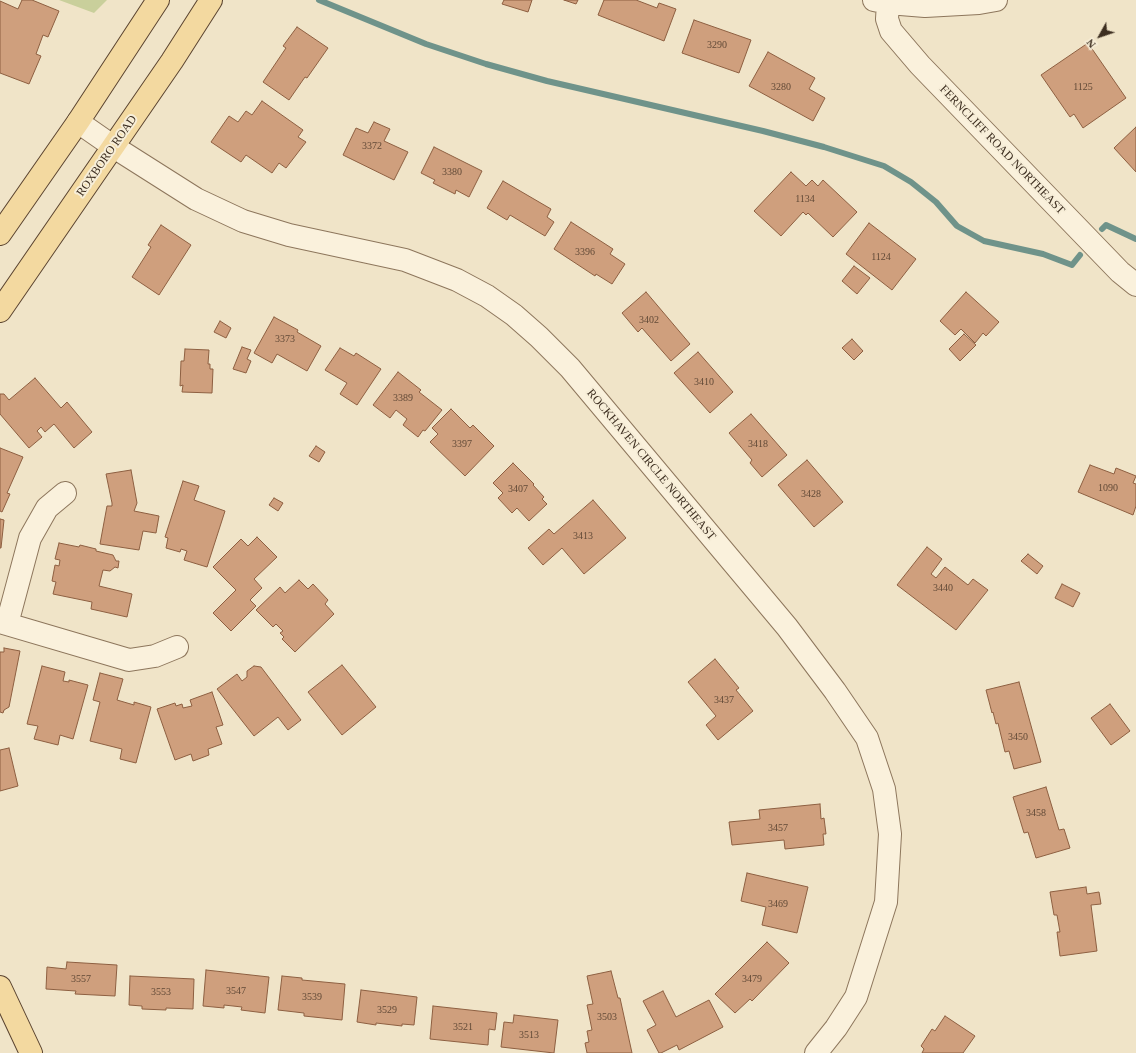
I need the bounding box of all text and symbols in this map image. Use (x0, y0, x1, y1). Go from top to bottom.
north arrow (1080, 16, 1120, 56)
text: N (1084, 37, 1098, 51)
house number: 3290 (707, 39, 727, 51)
house number: 3280 (771, 81, 791, 93)
house number: 1125 (1073, 81, 1093, 93)
street label: FERNCLIFF ROAD NORTHEAST (936, 82, 1068, 218)
street label: ROXBORO ROAD (74, 113, 140, 199)
house number: 3372 (362, 140, 382, 152)
house number: 3380 (442, 166, 462, 178)
house number: 1134 (795, 193, 815, 205)
house number: 3396 (575, 246, 595, 258)
house number: 1124 (871, 251, 891, 263)
house number: 3402 (639, 314, 659, 326)
house number: 3373 (275, 333, 295, 345)
house number: 3410 (694, 376, 714, 388)
street label: ROCKHAVEN CIRCLE NORTHEAST (583, 386, 719, 544)
house number: 3389 (393, 392, 413, 404)
house number: 3397 (452, 438, 472, 450)
house number: 3418 (748, 438, 768, 450)
house number: 1090 (1098, 482, 1118, 494)
house number: 3407 (508, 483, 528, 495)
house number: 3428 (801, 488, 821, 500)
house number: 3413 (573, 530, 593, 542)
house number: 3440 (933, 582, 953, 594)
house number: 3437 (714, 694, 734, 706)
house number: 3450 (1008, 731, 1028, 743)
house number: 3458 (1026, 807, 1046, 819)
house number: 3457 (768, 822, 788, 834)
house number: 3469 (768, 898, 788, 910)
house number: 3557 (71, 973, 91, 985)
house number: 3479 (742, 973, 762, 985)
house number: 3547 (226, 985, 246, 997)
house number: 3553 (151, 986, 171, 998)
house number: 3539 (302, 991, 322, 1003)
house number: 3529 (377, 1004, 397, 1016)
house number: 3503 (597, 1011, 617, 1023)
house number: 3521 (453, 1021, 473, 1033)
house number: 3513 (519, 1029, 539, 1041)

